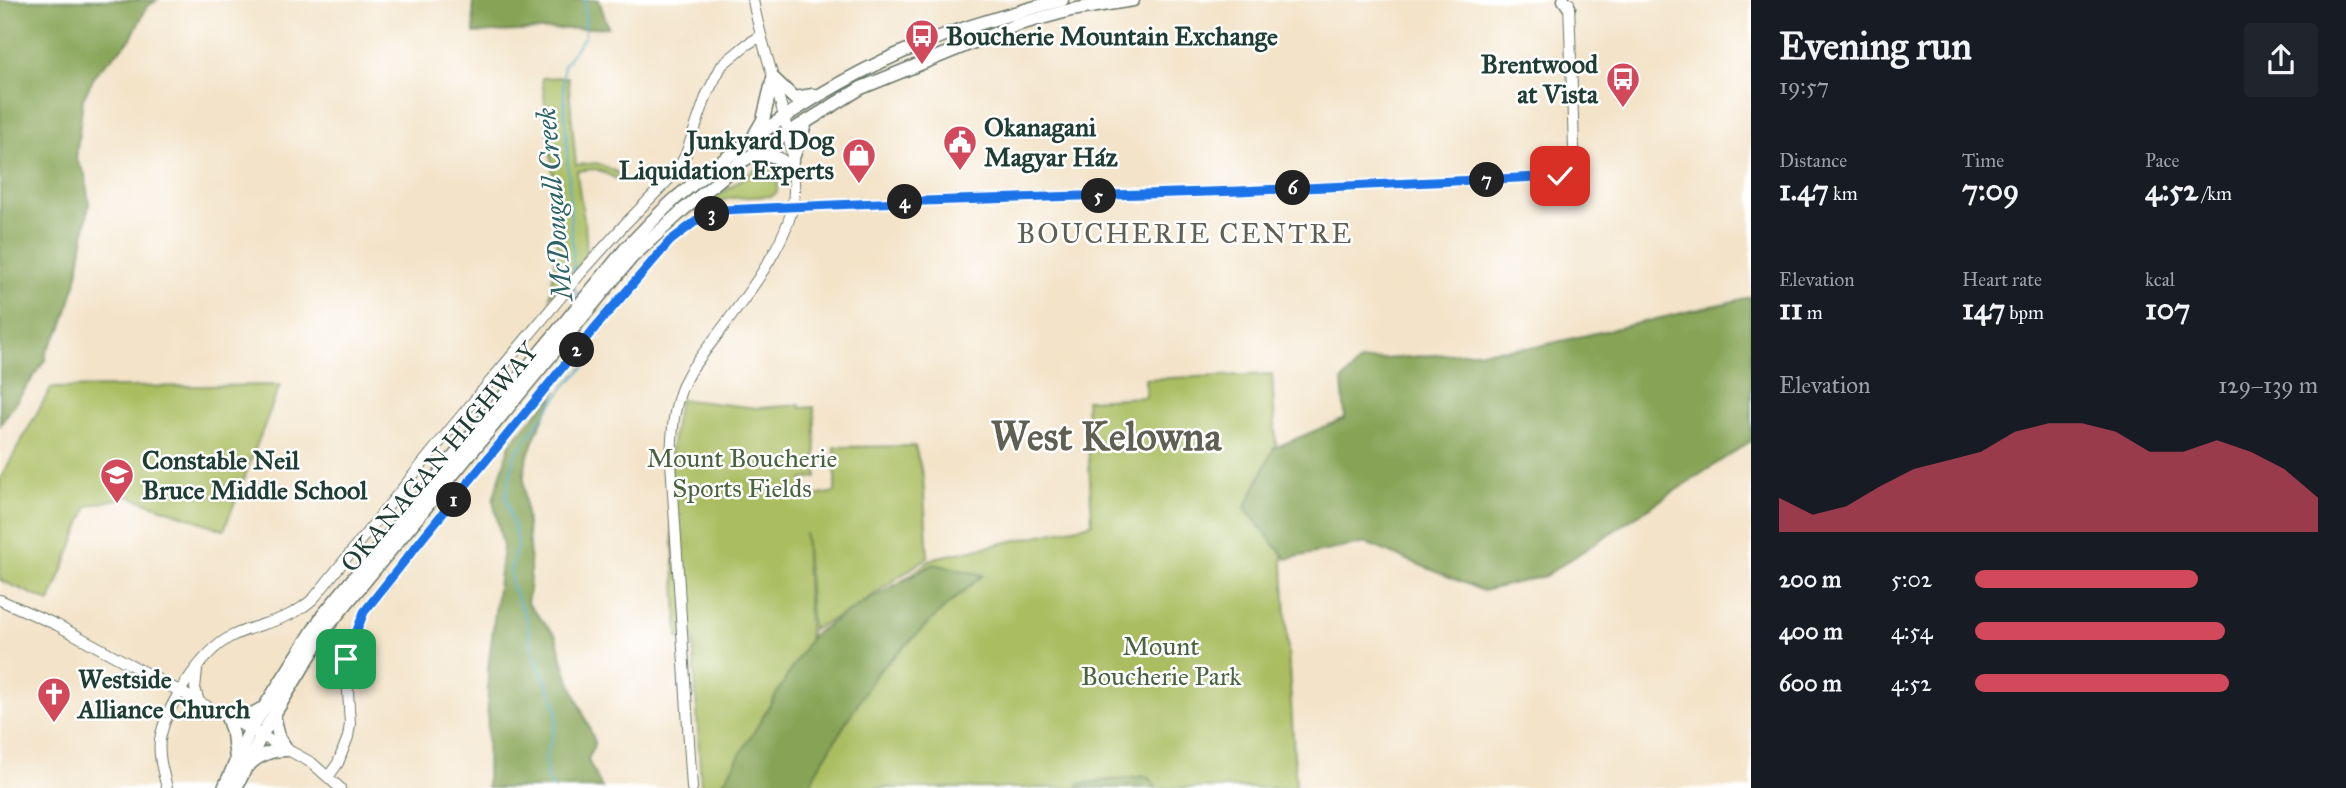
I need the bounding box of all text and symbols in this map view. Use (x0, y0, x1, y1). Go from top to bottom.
bus stop icon: Boucherie Mountain Exchange (903, 17, 941, 66)
place label: Boucherie Mountain Exchange (946, 20, 1278, 53)
text: Evening run (1779, 23, 1972, 69)
button: share (2244, 23, 2318, 97)
place label: Brentwood at Vista (1481, 48, 1599, 110)
bus stop icon: Brentwood at Vista (1604, 60, 1642, 109)
text: 19:57 (1779, 72, 1829, 100)
water label: McDougall Creek (528, 106, 580, 305)
place label: Okanagani Magyar Ház (984, 111, 1118, 174)
public building icon: Okanagani Magyar Ház (941, 123, 979, 172)
place label: Junkyard Dog Liquidation Experts (619, 124, 835, 186)
shop icon: Junkyard Dog Liquidation Experts (840, 136, 878, 185)
pin (1530, 146, 1590, 206)
text: Distance (1779, 149, 1847, 172)
text: Time (1962, 149, 2004, 172)
text: Pace (2145, 149, 2179, 172)
icon: check (1541, 157, 1579, 195)
pin: 7 (1470, 162, 1504, 198)
text: 7 (1481, 168, 1492, 191)
pin: 6 (1276, 170, 1310, 206)
text: 1.47 (1779, 172, 1829, 208)
text: 7:09 (1962, 172, 2019, 208)
text: 4:52 (2145, 172, 2198, 208)
text: 6 (1288, 176, 1297, 199)
pin: 5 (1082, 178, 1116, 214)
text: km (1829, 182, 1858, 205)
text: /km (2198, 182, 2232, 205)
pin: 4 (888, 184, 922, 220)
text: 5 (1094, 184, 1103, 207)
text: 4 (899, 190, 910, 213)
pin: 3 (694, 196, 730, 232)
text: 3 (708, 202, 715, 225)
district label: BOUCHERIE CENTRE (1017, 216, 1353, 251)
text: Elevation (1779, 268, 1854, 291)
text: Heart rate (1962, 268, 2042, 291)
text: kcal (2145, 268, 2175, 291)
text: 11 (1779, 291, 1803, 327)
text: 147 (1962, 291, 2005, 327)
text: 107 (2145, 291, 2190, 327)
text: m (1803, 301, 1823, 324)
text: bpm (2005, 301, 2044, 324)
pin: 2 (560, 332, 594, 368)
street label: OKANAGAN HIGHWAY (334, 334, 545, 578)
text: 2 (572, 338, 581, 361)
text: Elevation (1779, 371, 1870, 399)
text: 129–139 m (2218, 371, 2318, 399)
district label: West Kelowna (991, 412, 1222, 461)
park label: Mount Boucherie Sports Fields (647, 442, 837, 504)
place label: Constable Neil Bruce Middle School (142, 444, 368, 506)
school or university icon: Constable Neil Bruce Middle School (98, 456, 136, 505)
pin: 1 (436, 482, 472, 518)
text: 1 (450, 488, 457, 511)
text: 200 m (1779, 565, 1841, 593)
text: 5:02 (1891, 565, 1932, 593)
text: 400 m (1779, 617, 1843, 645)
text: 4:54 (1891, 617, 1933, 645)
pin (316, 629, 376, 689)
park label: Mount Boucherie Park (1081, 630, 1242, 692)
icon: arrive (327, 640, 365, 678)
place label: Westside Alliance Church (76, 663, 251, 725)
text: 600 m (1779, 669, 1842, 697)
text: 4:52 (1891, 669, 1932, 697)
church icon: Westside Alliance Church (35, 675, 73, 724)

